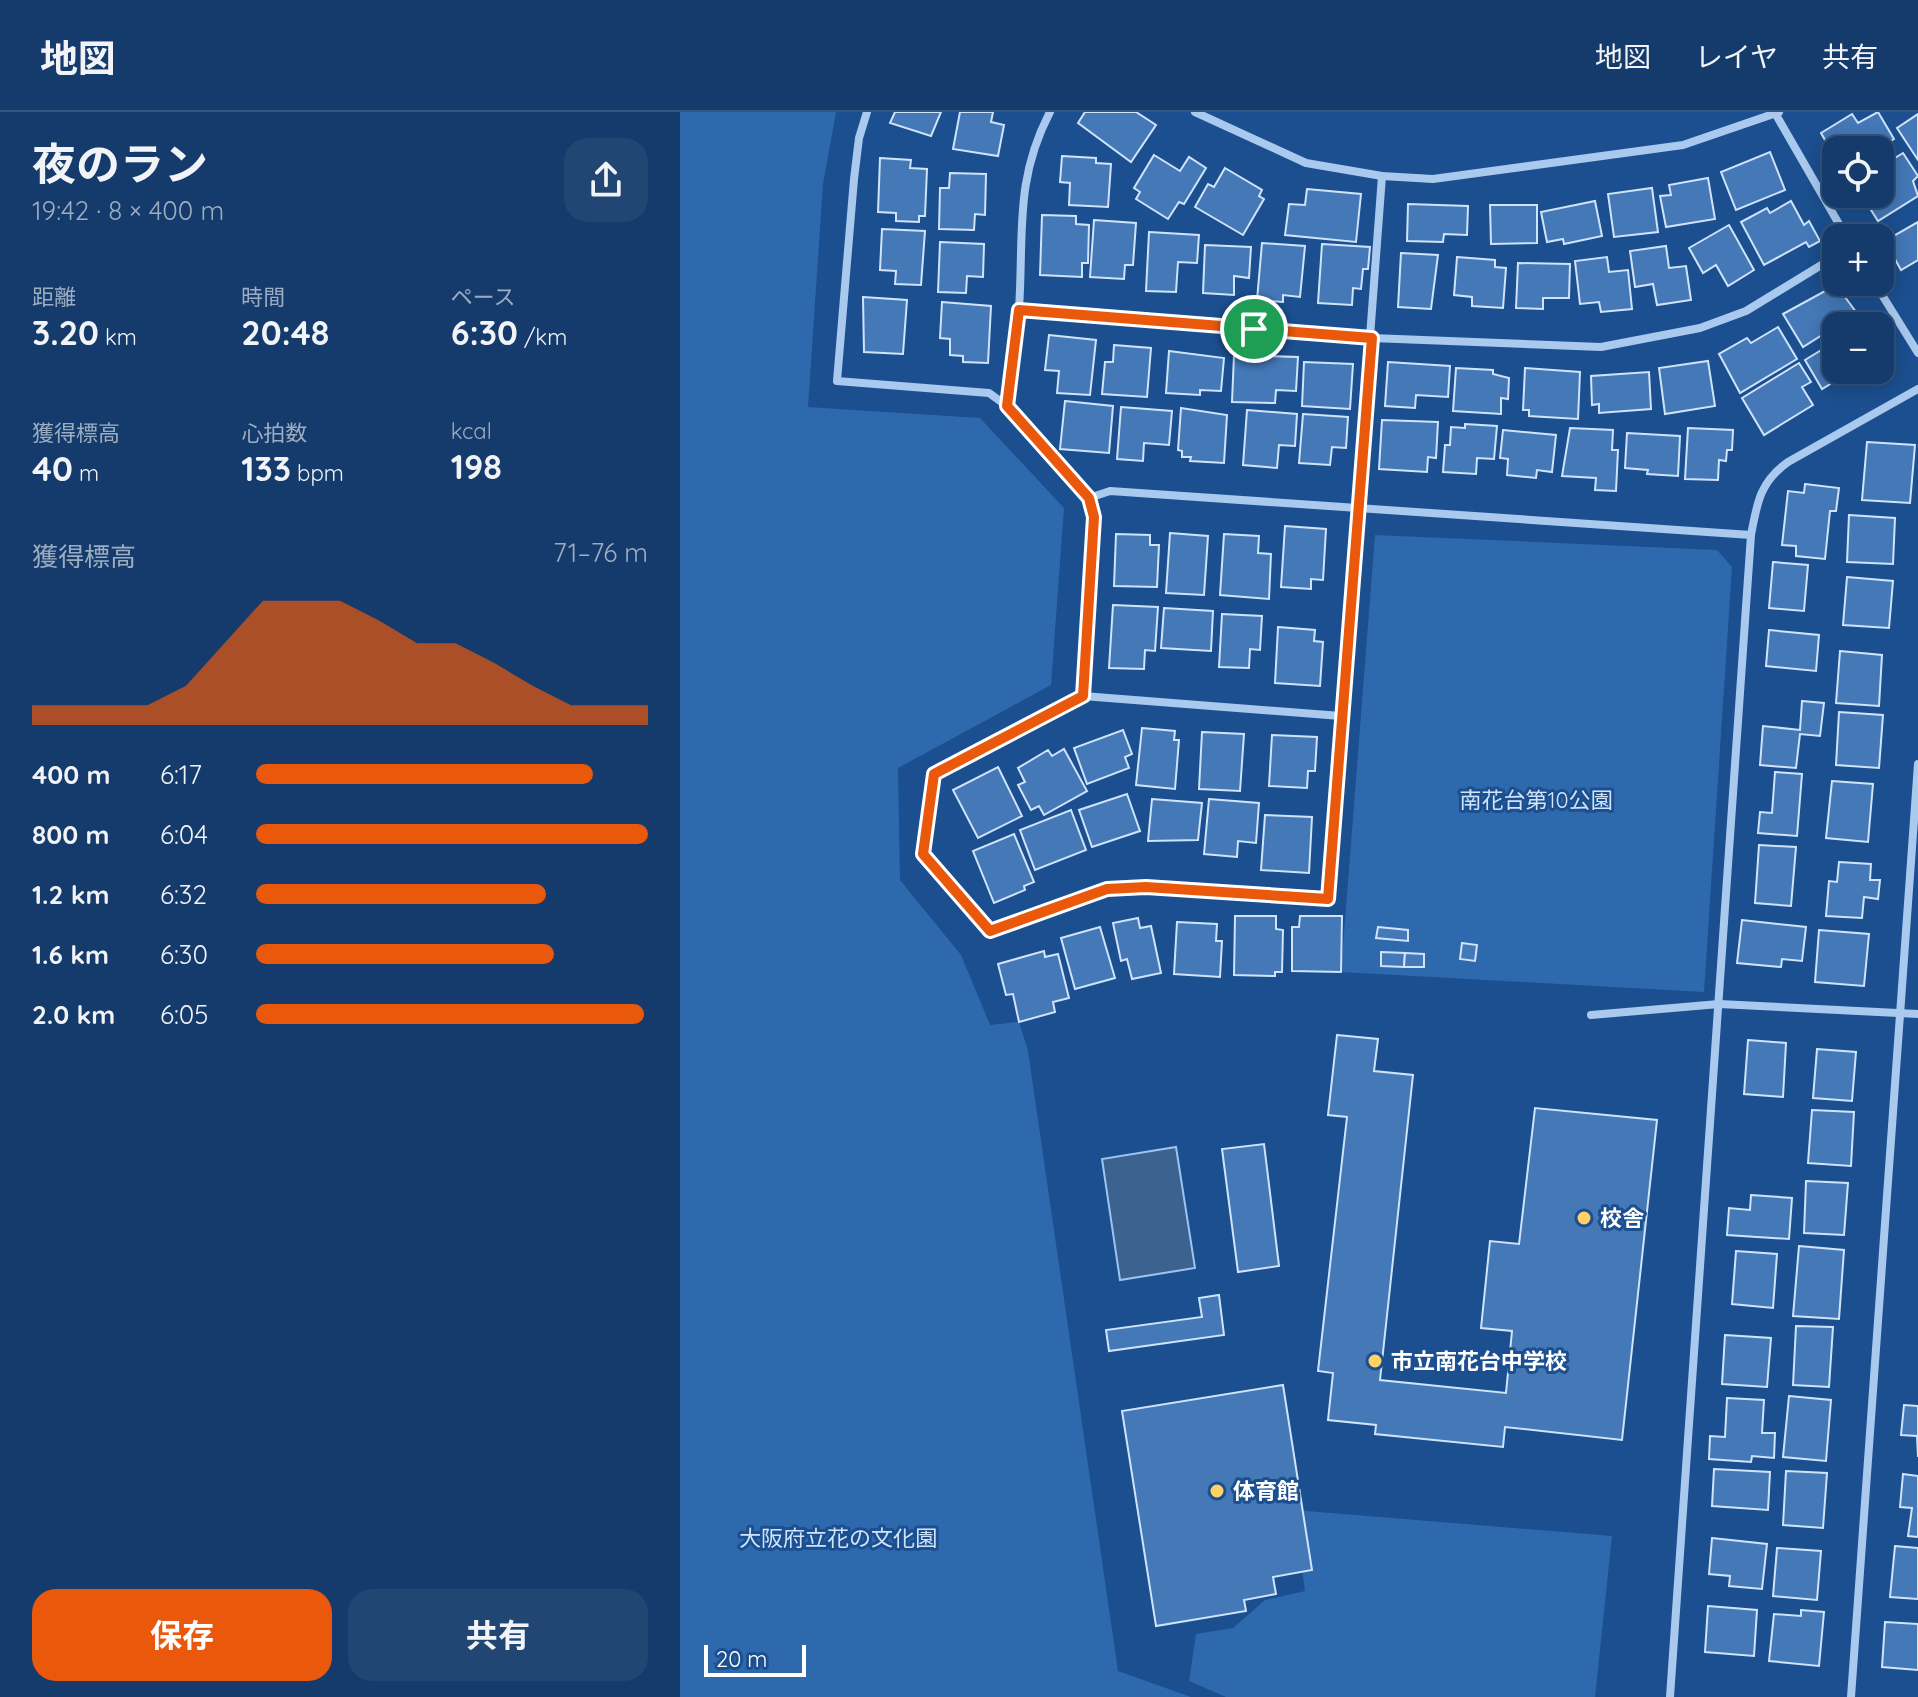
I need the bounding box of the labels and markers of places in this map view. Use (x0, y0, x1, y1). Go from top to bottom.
pin (1220, 295, 1288, 363)
place label: 校舎 (1600, 1204, 1644, 1232)
marker: 校舎 (1575, 1209, 1593, 1227)
place label: 市立南花台中学校 (1391, 1347, 1567, 1375)
marker: 市立南花台中学校 (1366, 1352, 1384, 1370)
place label: 体育館 (1233, 1477, 1299, 1505)
marker: 体育館 (1208, 1482, 1226, 1500)

